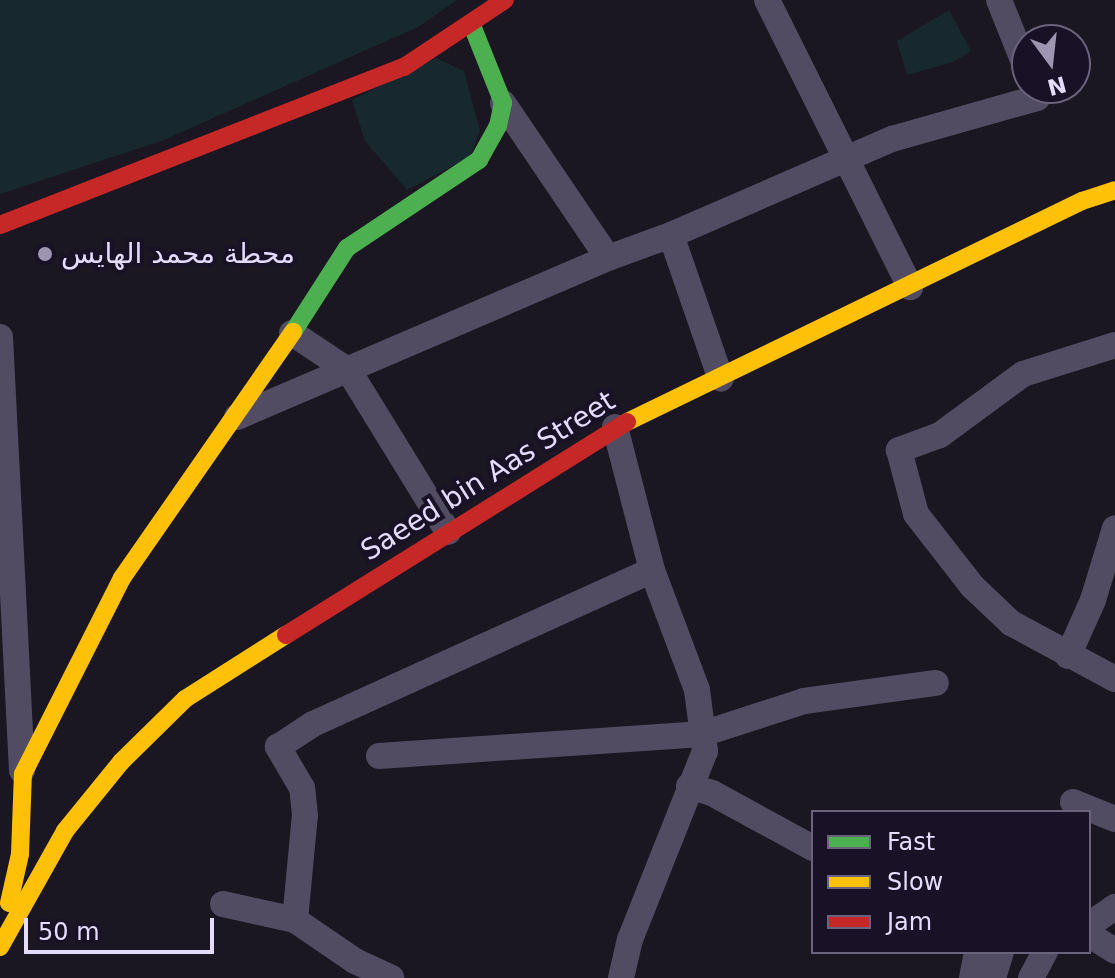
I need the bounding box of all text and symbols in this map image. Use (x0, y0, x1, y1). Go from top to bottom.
north arrow (1011, 24, 1091, 104)
text: N (1045, 71, 1069, 100)
place label: محطة محمد الهايس (61, 237, 295, 271)
marker: محطة محمد الهايس (36, 245, 54, 263)
street label: Saeed bin Aas Street (355, 384, 621, 568)
legend (811, 810, 1091, 954)
text: Fast (887, 828, 935, 856)
text: Slow (887, 868, 943, 896)
scale bar (28, 902, 218, 952)
text: Jam (887, 908, 932, 936)
text: 50 m (38, 918, 100, 946)

